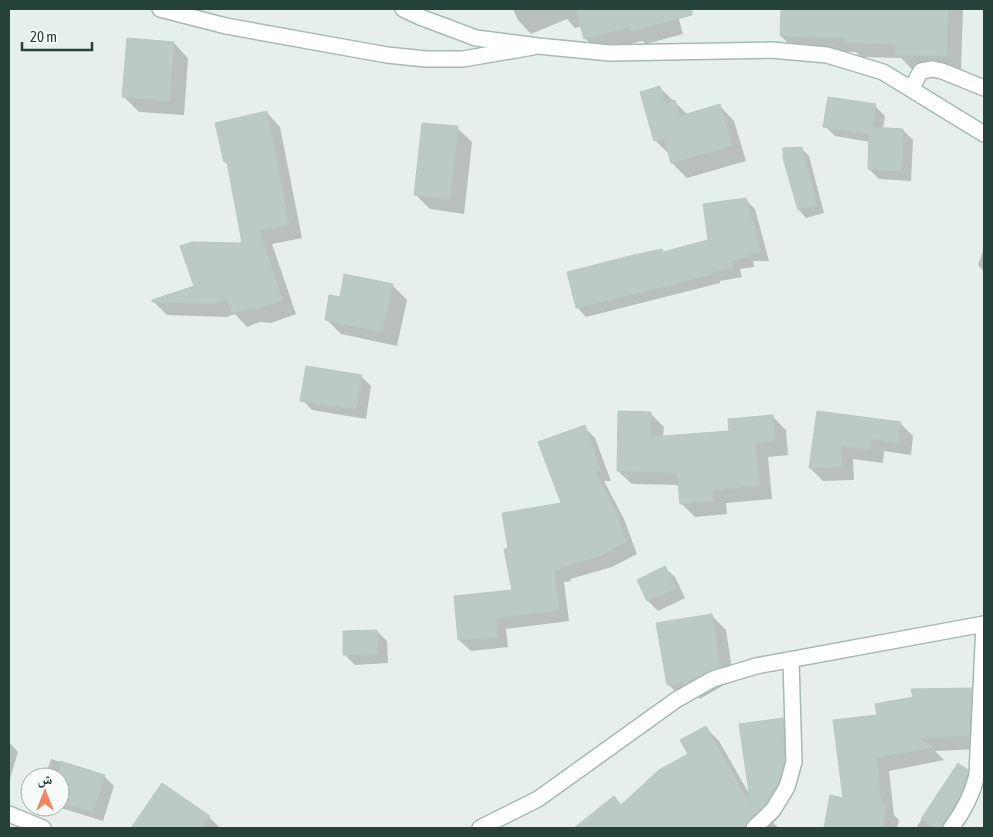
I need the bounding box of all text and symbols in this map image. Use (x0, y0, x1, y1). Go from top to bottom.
scale bar (22, 20, 92, 52)
text: 20 m (30, 28, 57, 45)
north arrow (20, 767, 70, 817)
text: ش (38, 771, 53, 788)

